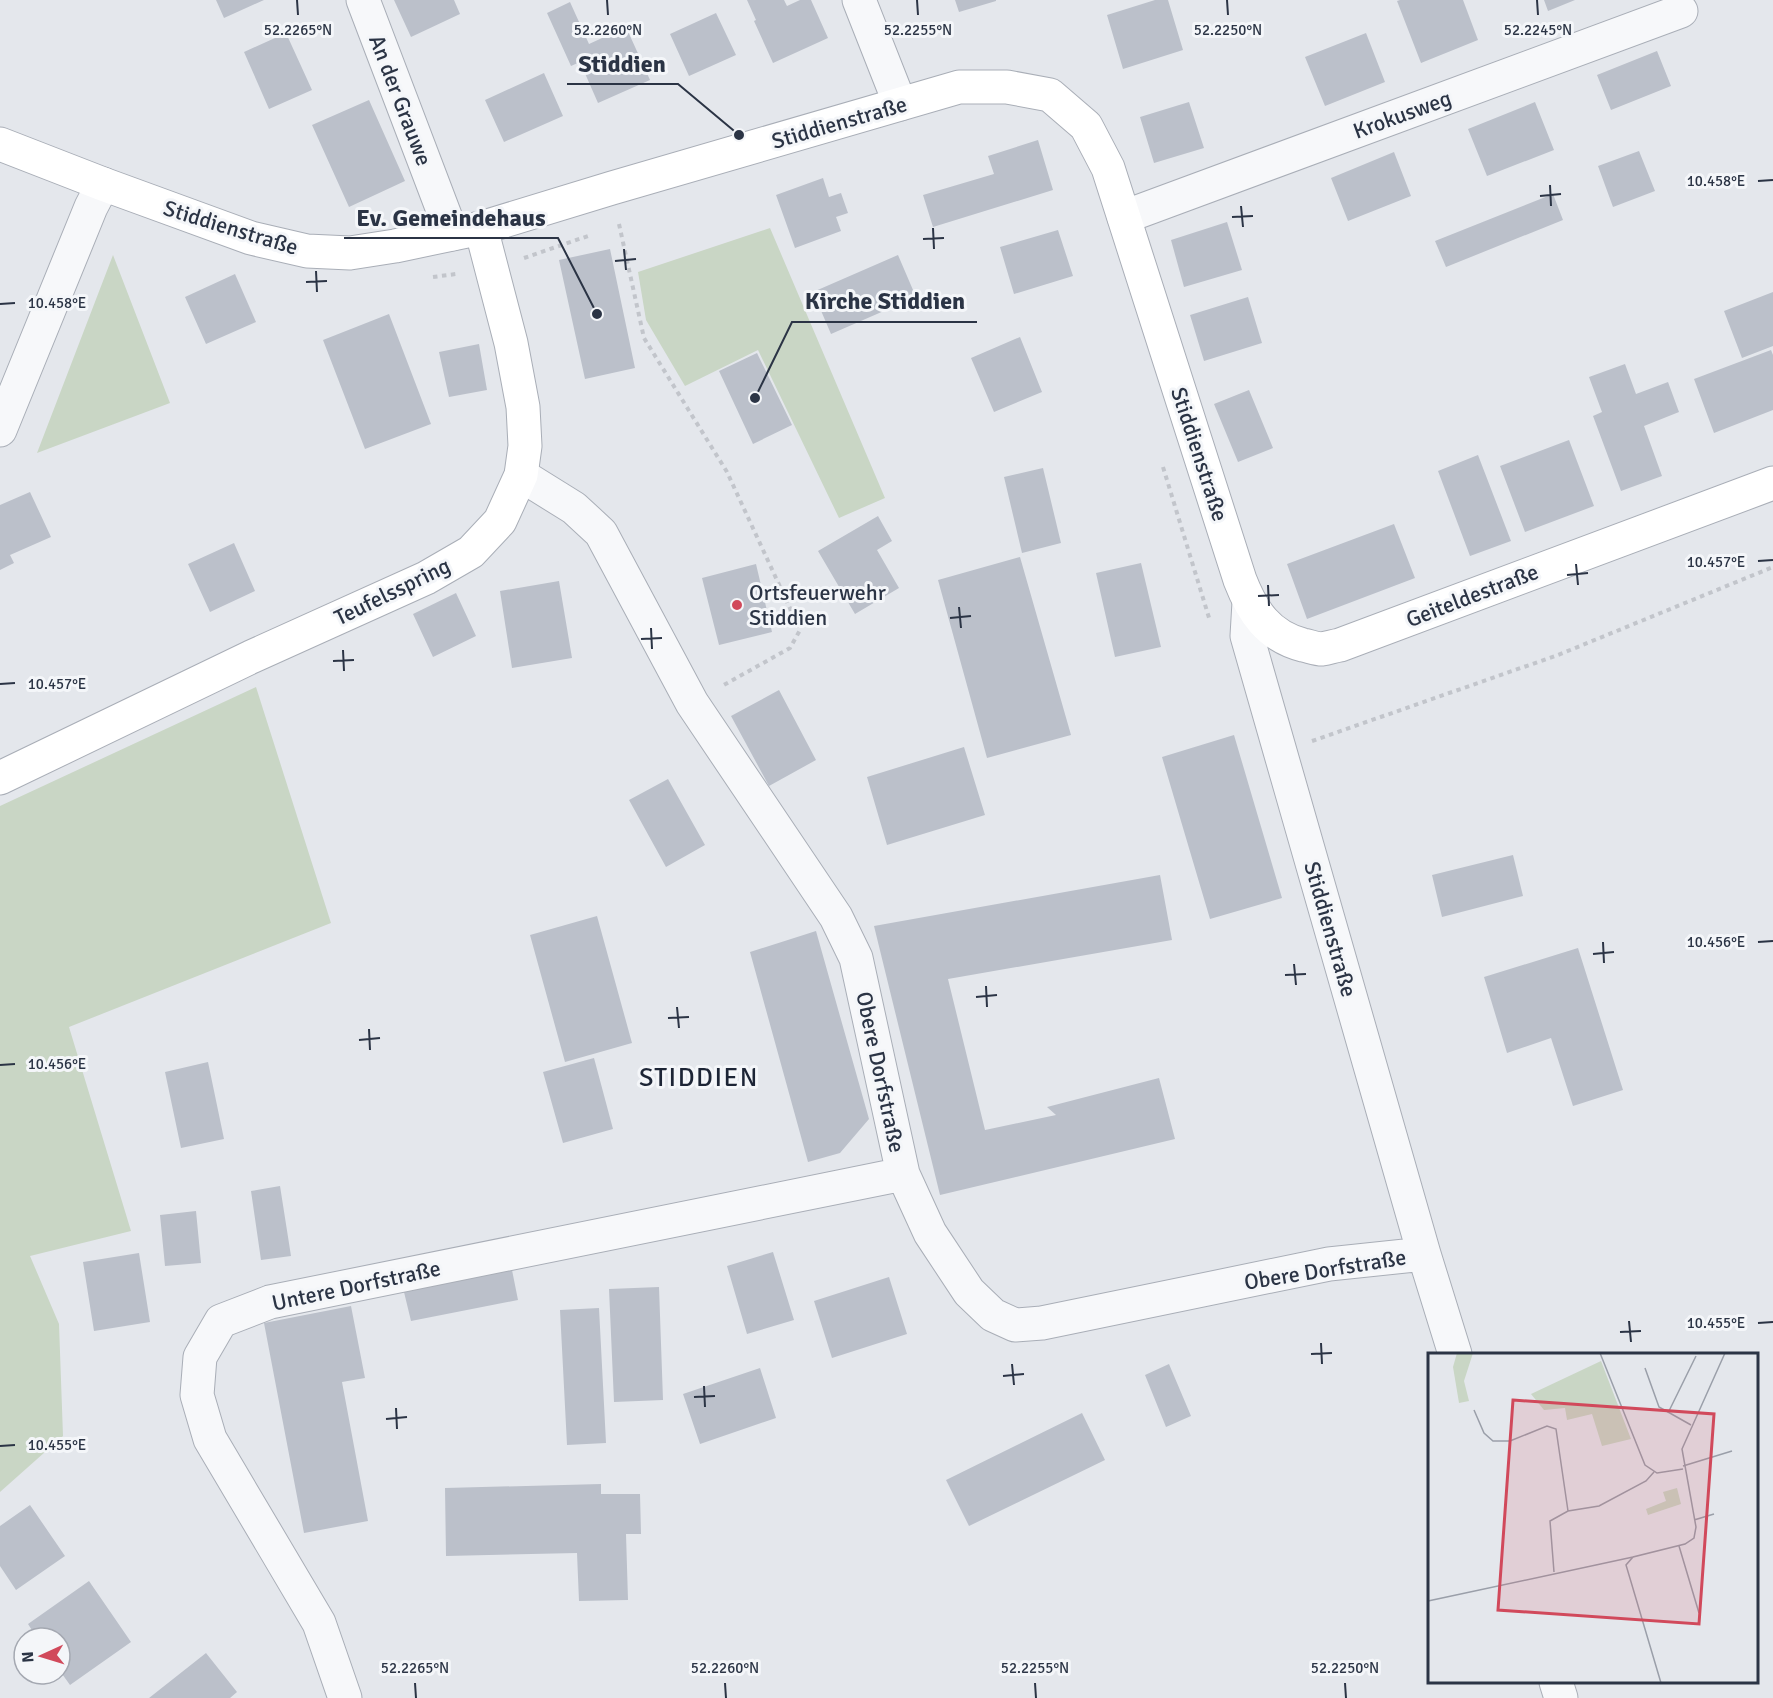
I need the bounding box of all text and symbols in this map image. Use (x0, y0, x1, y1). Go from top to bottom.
text: 52.2265°N (264, 21, 332, 39)
text: 52.2260°N (574, 21, 642, 39)
text: 52.2255°N (884, 21, 952, 39)
text: 52.2250°N (1194, 21, 1262, 39)
text: 52.2245°N (1504, 21, 1572, 39)
street label: An der Grauwe (363, 31, 438, 169)
callout: Stiddien (567, 42, 678, 84)
text: Stiddien (578, 49, 666, 79)
street label: Krokusweg (1349, 84, 1455, 145)
street label: Stiddienstraße (768, 90, 910, 155)
text: 10.458°E (1687, 172, 1745, 190)
street label: Stiddienstraße (160, 194, 302, 261)
callout: Ev. Gemeindehaus (344, 196, 558, 238)
text: Ev. Gemeindehaus (356, 203, 546, 233)
callout: Kirche Stiddien (792, 280, 977, 322)
text: Kirche Stiddien (805, 286, 965, 316)
text: 10.458°E (28, 294, 86, 312)
street label: Stiddienstraße (1165, 384, 1234, 525)
street label: Teufelsspring (330, 552, 455, 631)
text: 10.457°E (1687, 553, 1745, 571)
street label: Geiteldestraße (1402, 558, 1542, 633)
place label: Ortsfeuerwehr Stiddien (749, 579, 886, 631)
marker: Ortsfeuerwehr Stiddien (730, 598, 744, 612)
text: 10.457°E (28, 675, 86, 693)
street label: Stiddienstraße (1298, 858, 1363, 1000)
text: 10.456°E (1687, 933, 1745, 951)
street label: Obere Dorfstraße (850, 989, 911, 1155)
text: 10.456°E (28, 1055, 86, 1073)
district label: STIDDIEN (639, 1062, 759, 1094)
street label: Obere Dorfstraße (1242, 1243, 1408, 1296)
street label: Untere Dorfstraße (269, 1254, 443, 1317)
text: 10.455°E (1687, 1314, 1745, 1332)
inset map (1428, 1353, 1758, 1683)
text: 10.455°E (28, 1436, 86, 1454)
north arrow (12, 1626, 72, 1686)
text: N (18, 1651, 38, 1663)
text: 52.2265°N (381, 1659, 449, 1677)
text: 52.2260°N (691, 1659, 759, 1677)
text: 52.2255°N (1001, 1659, 1069, 1677)
text: 52.2250°N (1311, 1659, 1379, 1677)

